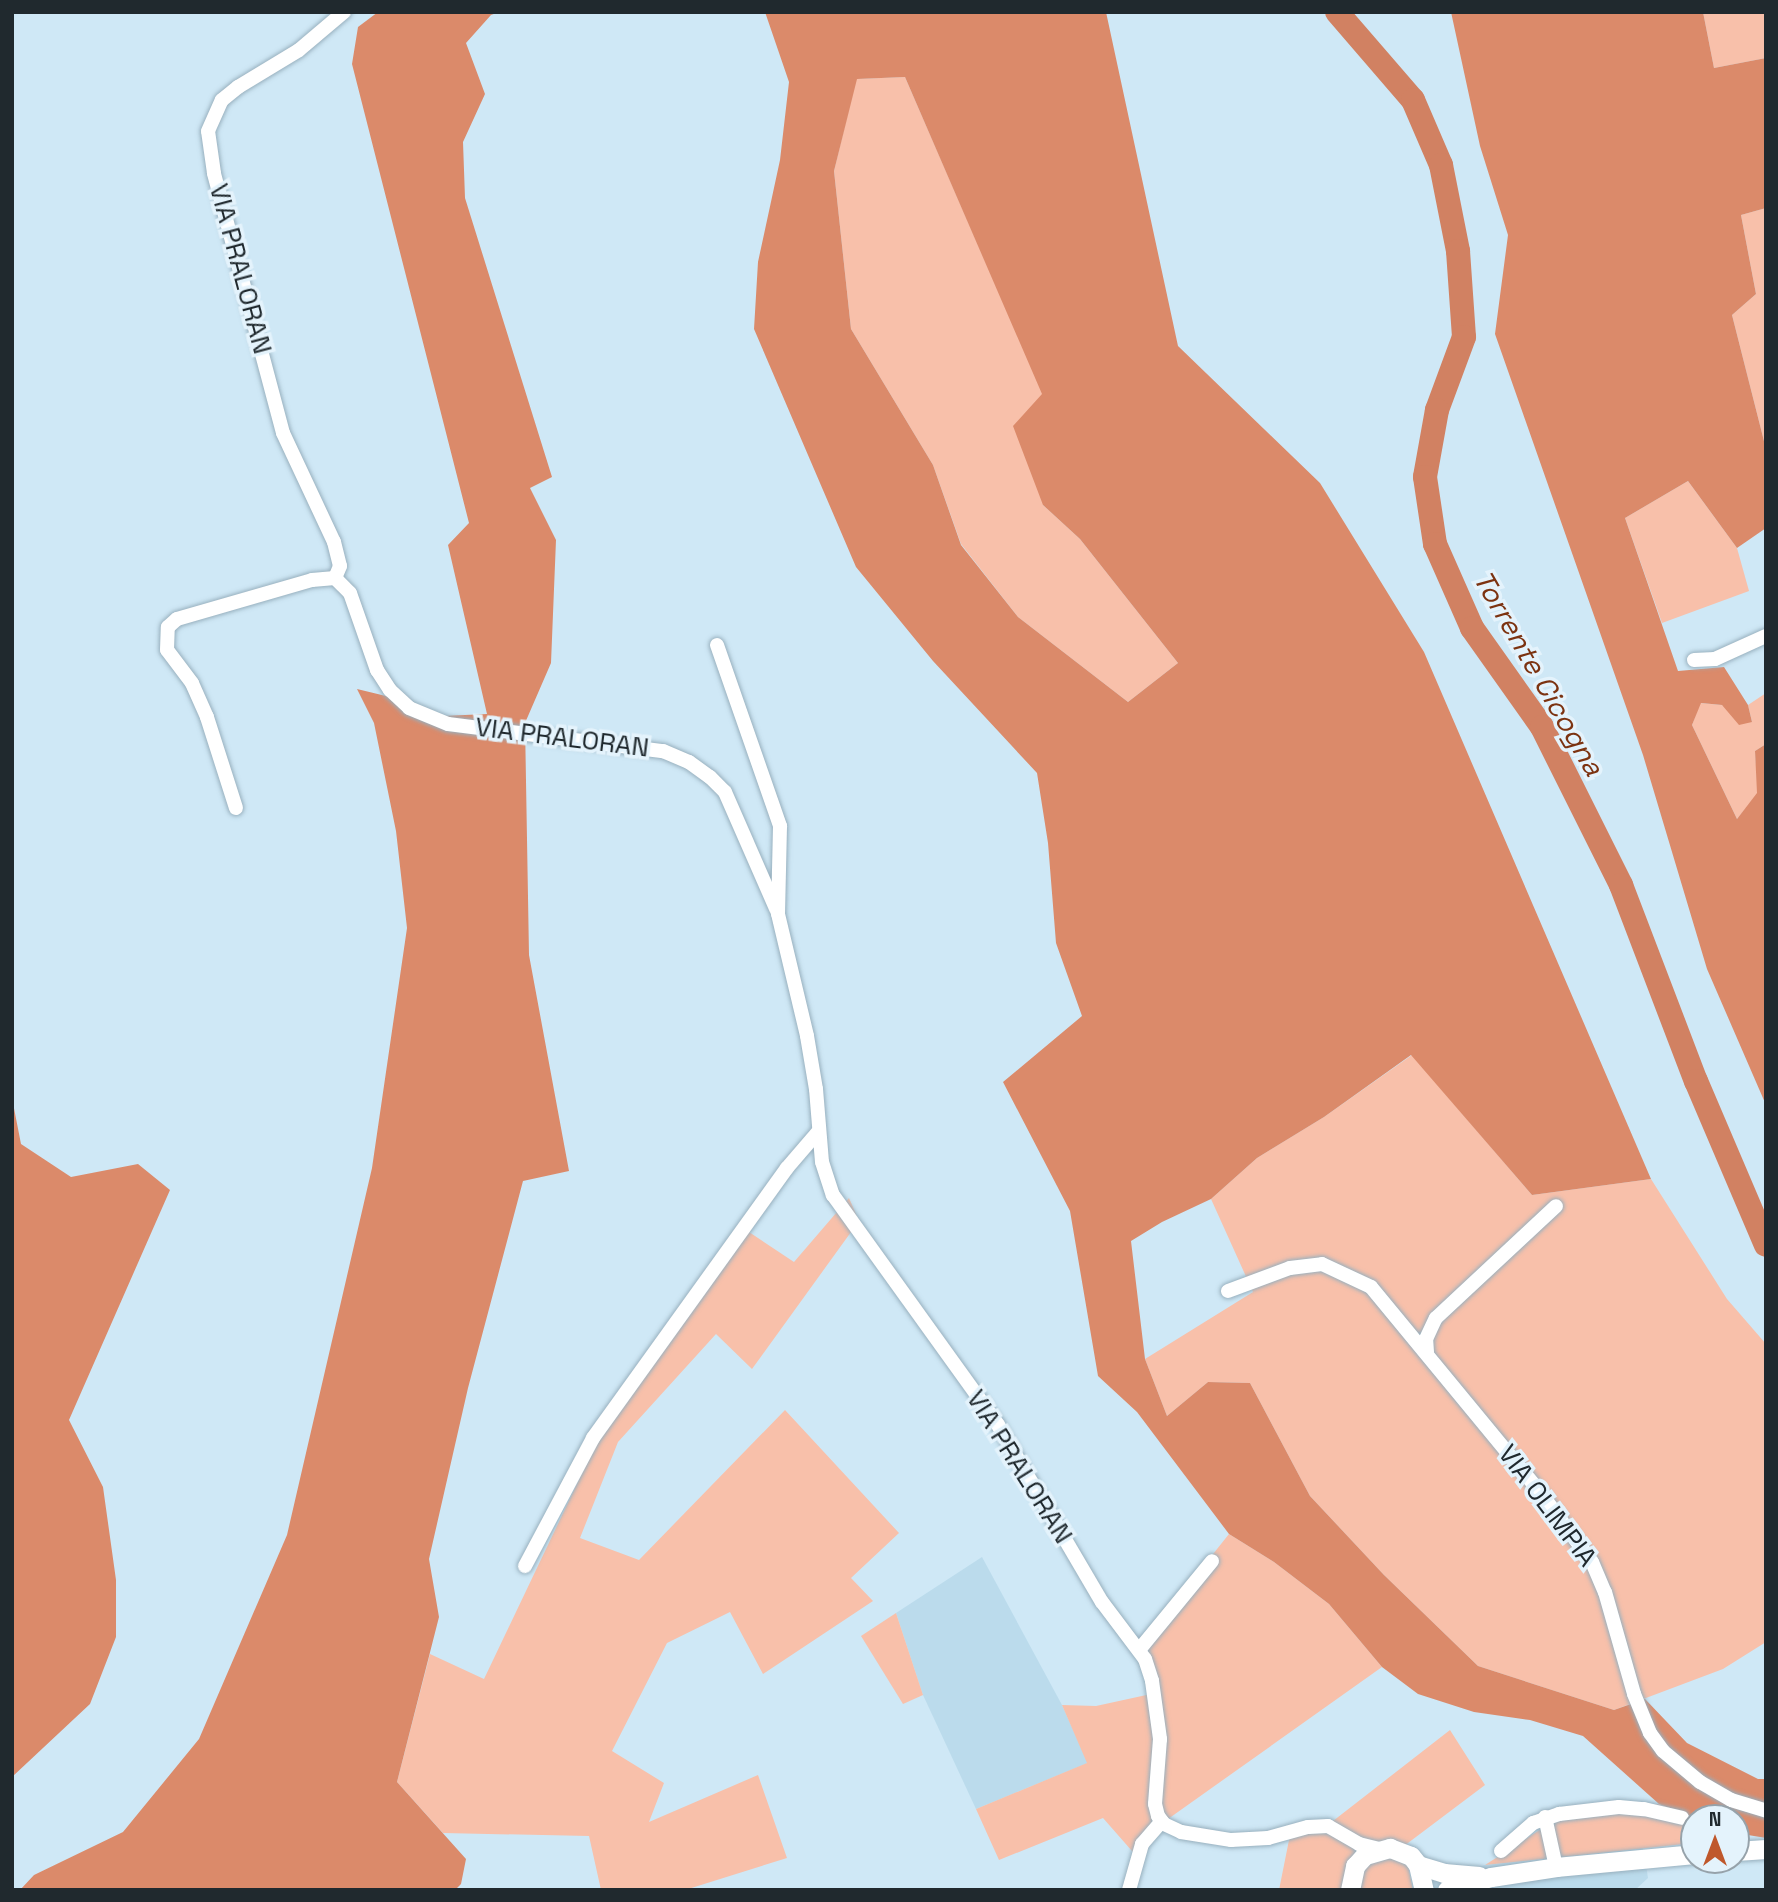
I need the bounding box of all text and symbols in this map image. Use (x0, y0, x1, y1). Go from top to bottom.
street label: VIA PRALORAN (202, 180, 278, 358)
water label: Torrente Cicogna (1467, 564, 1611, 782)
street label: VIA PRALORAN (473, 712, 651, 764)
street label: VIA PRALORAN (959, 1385, 1079, 1549)
street label: VIA OLIMPIA (1491, 1439, 1603, 1573)
north arrow (1680, 1804, 1750, 1874)
text: N (1709, 1807, 1721, 1832)

